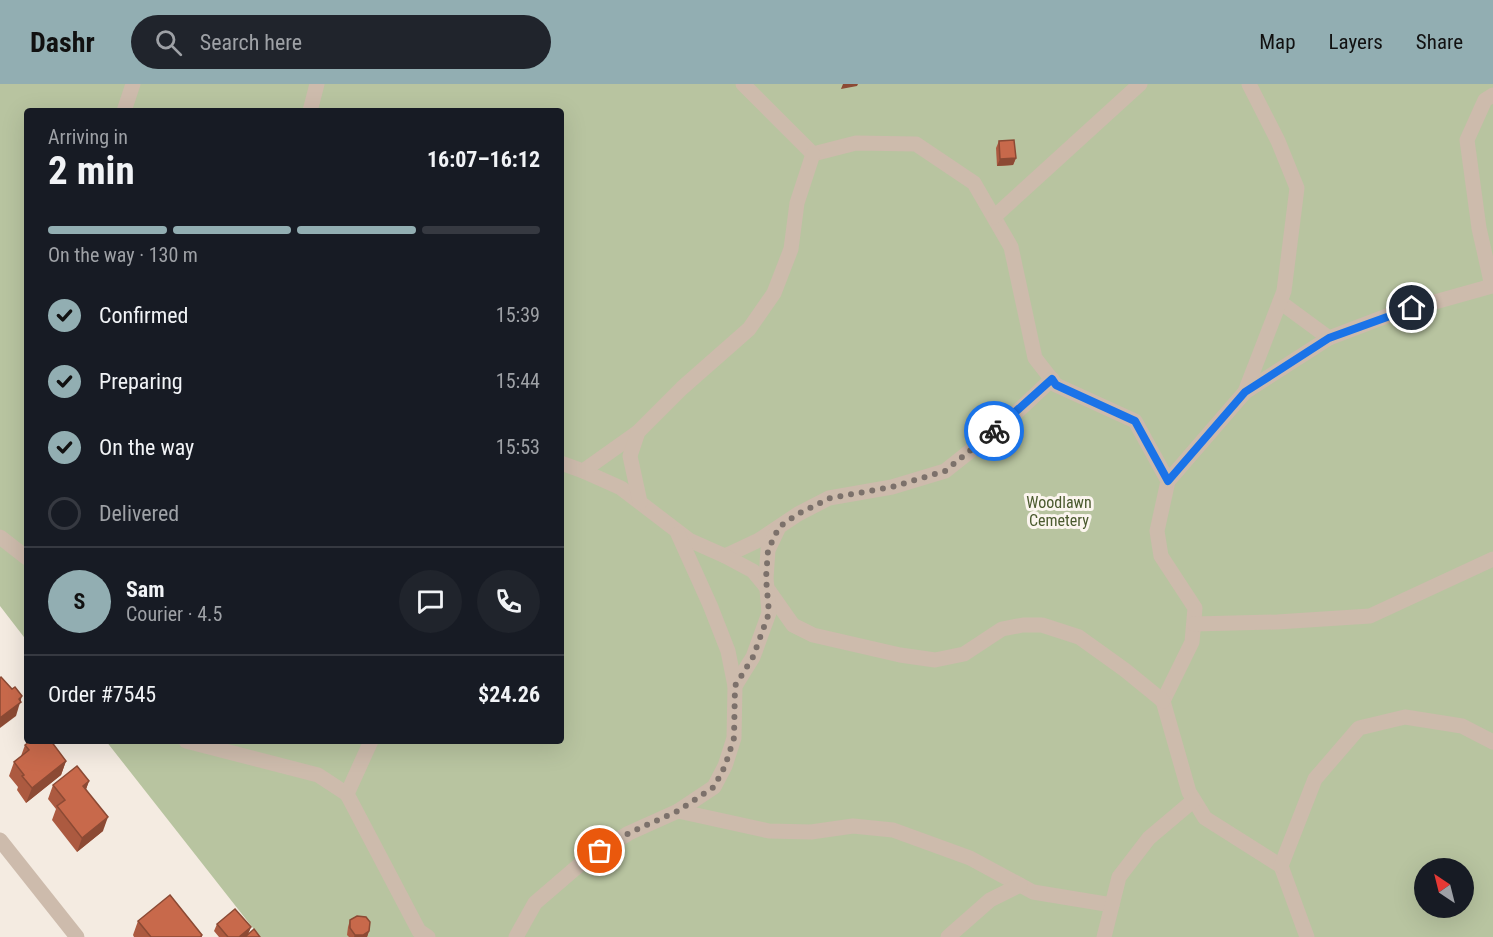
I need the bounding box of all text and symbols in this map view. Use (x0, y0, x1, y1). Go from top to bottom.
search box (131, 15, 551, 69)
text: Dashr (30, 26, 95, 59)
icon: search (152, 26, 185, 59)
text: Search here (200, 30, 302, 55)
text: Map (1259, 30, 1296, 54)
text: Layers (1329, 30, 1383, 54)
text: Share (1416, 30, 1463, 54)
text: Arriving in (48, 125, 128, 149)
text: 16:07–16:12 (427, 147, 540, 172)
text: 2 min (48, 148, 135, 194)
text: On the way · 130 m (48, 243, 198, 267)
pin (1386, 282, 1437, 333)
icon: home (1395, 291, 1428, 324)
icon: check (48, 299, 81, 332)
text: Confirmed (99, 303, 188, 328)
text: 15:39 (496, 303, 540, 327)
icon: check (48, 365, 81, 398)
text: Preparing (99, 369, 183, 394)
text: 15:44 (496, 369, 540, 393)
courier (964, 401, 1024, 461)
icon: bike (978, 415, 1011, 448)
icon: check (48, 431, 81, 464)
text: On the way (99, 435, 194, 460)
text: 15:53 (496, 435, 540, 459)
park label: Woodlawn Cemetery (1026, 493, 1092, 530)
text: Delivered (99, 501, 179, 526)
button: chat (399, 570, 462, 633)
button: phone (477, 570, 540, 633)
text: Sam (126, 577, 165, 602)
text: S (74, 589, 85, 614)
text: Courier · 4.5 (126, 602, 222, 626)
text: Order #7545 (48, 682, 156, 707)
text: $24.26 (478, 682, 540, 707)
pin (574, 825, 625, 876)
icon: bag (583, 834, 616, 867)
north arrow (1414, 858, 1474, 918)
map controls (1414, 858, 1474, 918)

